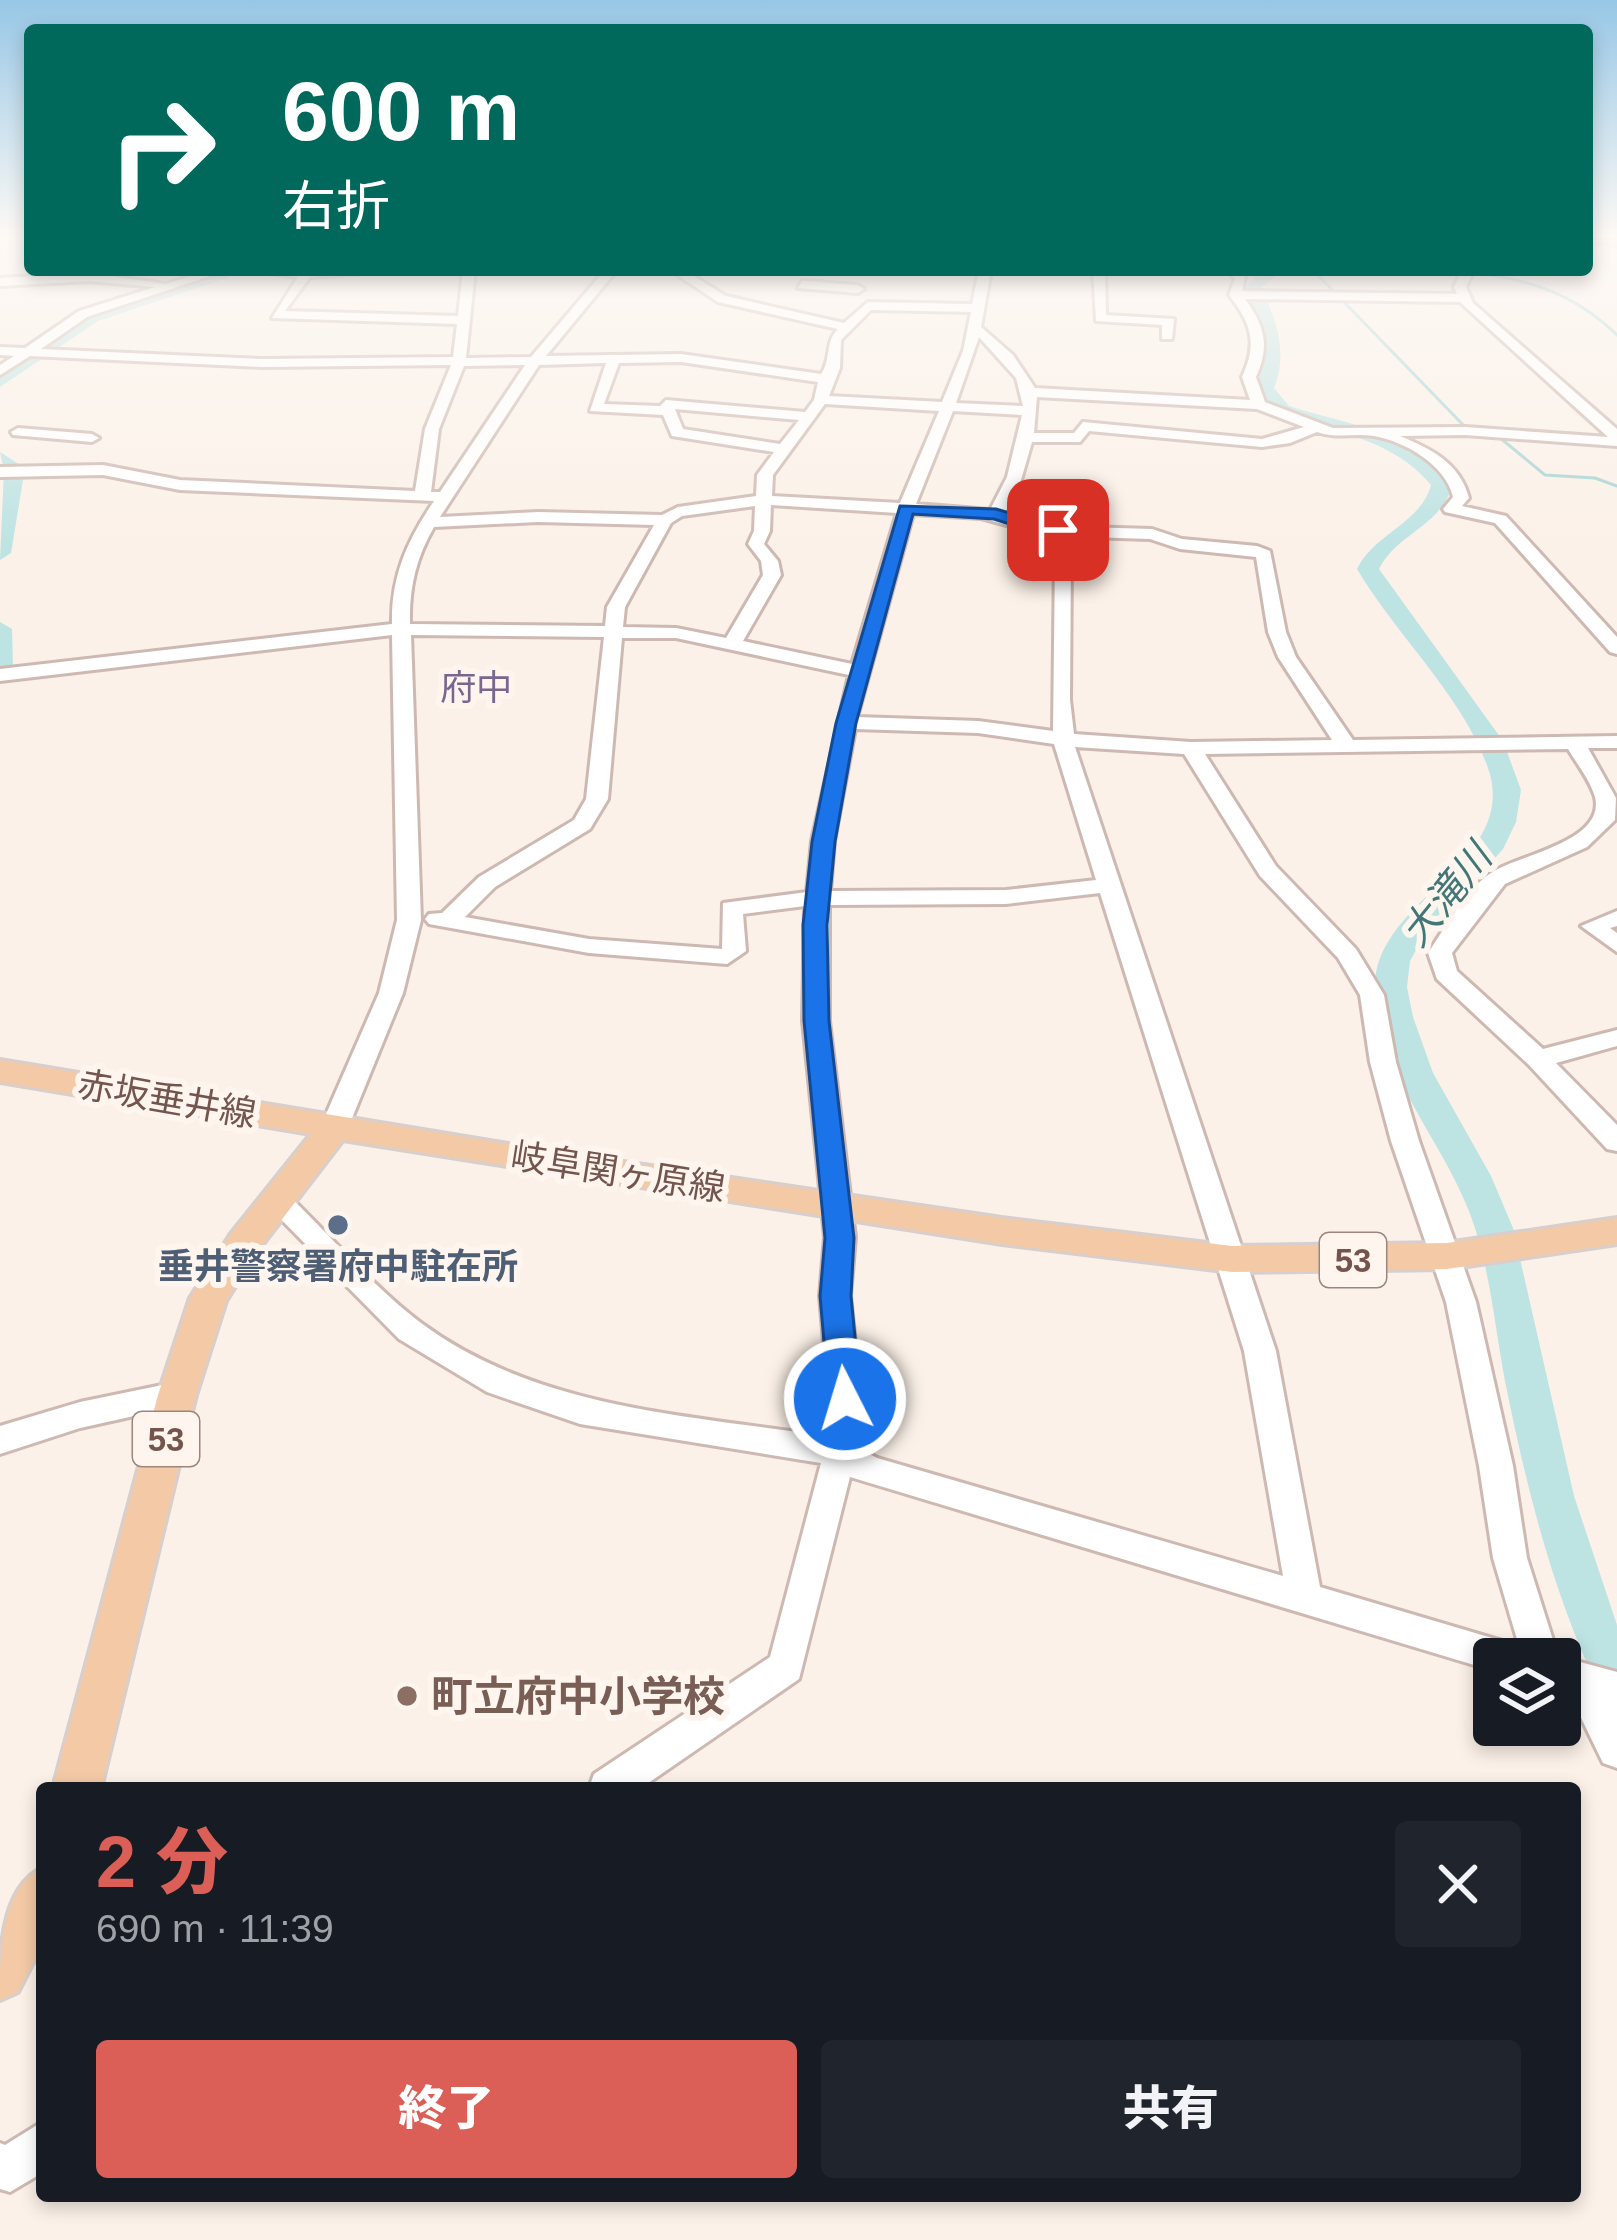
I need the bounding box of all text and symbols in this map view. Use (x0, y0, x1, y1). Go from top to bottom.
text: 600 m (282, 64, 520, 158)
icon: right (84, 72, 240, 228)
text: 右折 (282, 176, 390, 236)
pin (1007, 479, 1109, 581)
icon: arrive (1025, 497, 1091, 563)
district label: 府中 (440, 667, 512, 708)
water label: 大滝川 (1392, 833, 1502, 954)
street label: 赤坂垂井線 (75, 1063, 259, 1135)
street label: 岐阜関ヶ原線 (508, 1135, 728, 1209)
marker: 垂井警察署府中駐在所 (325, 1212, 351, 1238)
road number: 53 (1320, 1233, 1386, 1287)
place label: 垂井警察署府中駐在所 (158, 1246, 518, 1287)
position arrow (782, 1336, 908, 1462)
road number: 53 (133, 1412, 199, 1466)
map controls (1473, 1638, 1581, 1746)
button: layers (1473, 1638, 1581, 1746)
place label: 町立府中小学校 (431, 1673, 725, 1720)
marker: 町立府中小学校 (394, 1683, 420, 1709)
button: close (1395, 1821, 1521, 1947)
text: 2 分 (96, 1822, 228, 1902)
text: 690 m · 11:39 (96, 1907, 334, 1950)
button: 終了 (96, 2040, 797, 2178)
button: 共有 (821, 2040, 1521, 2178)

